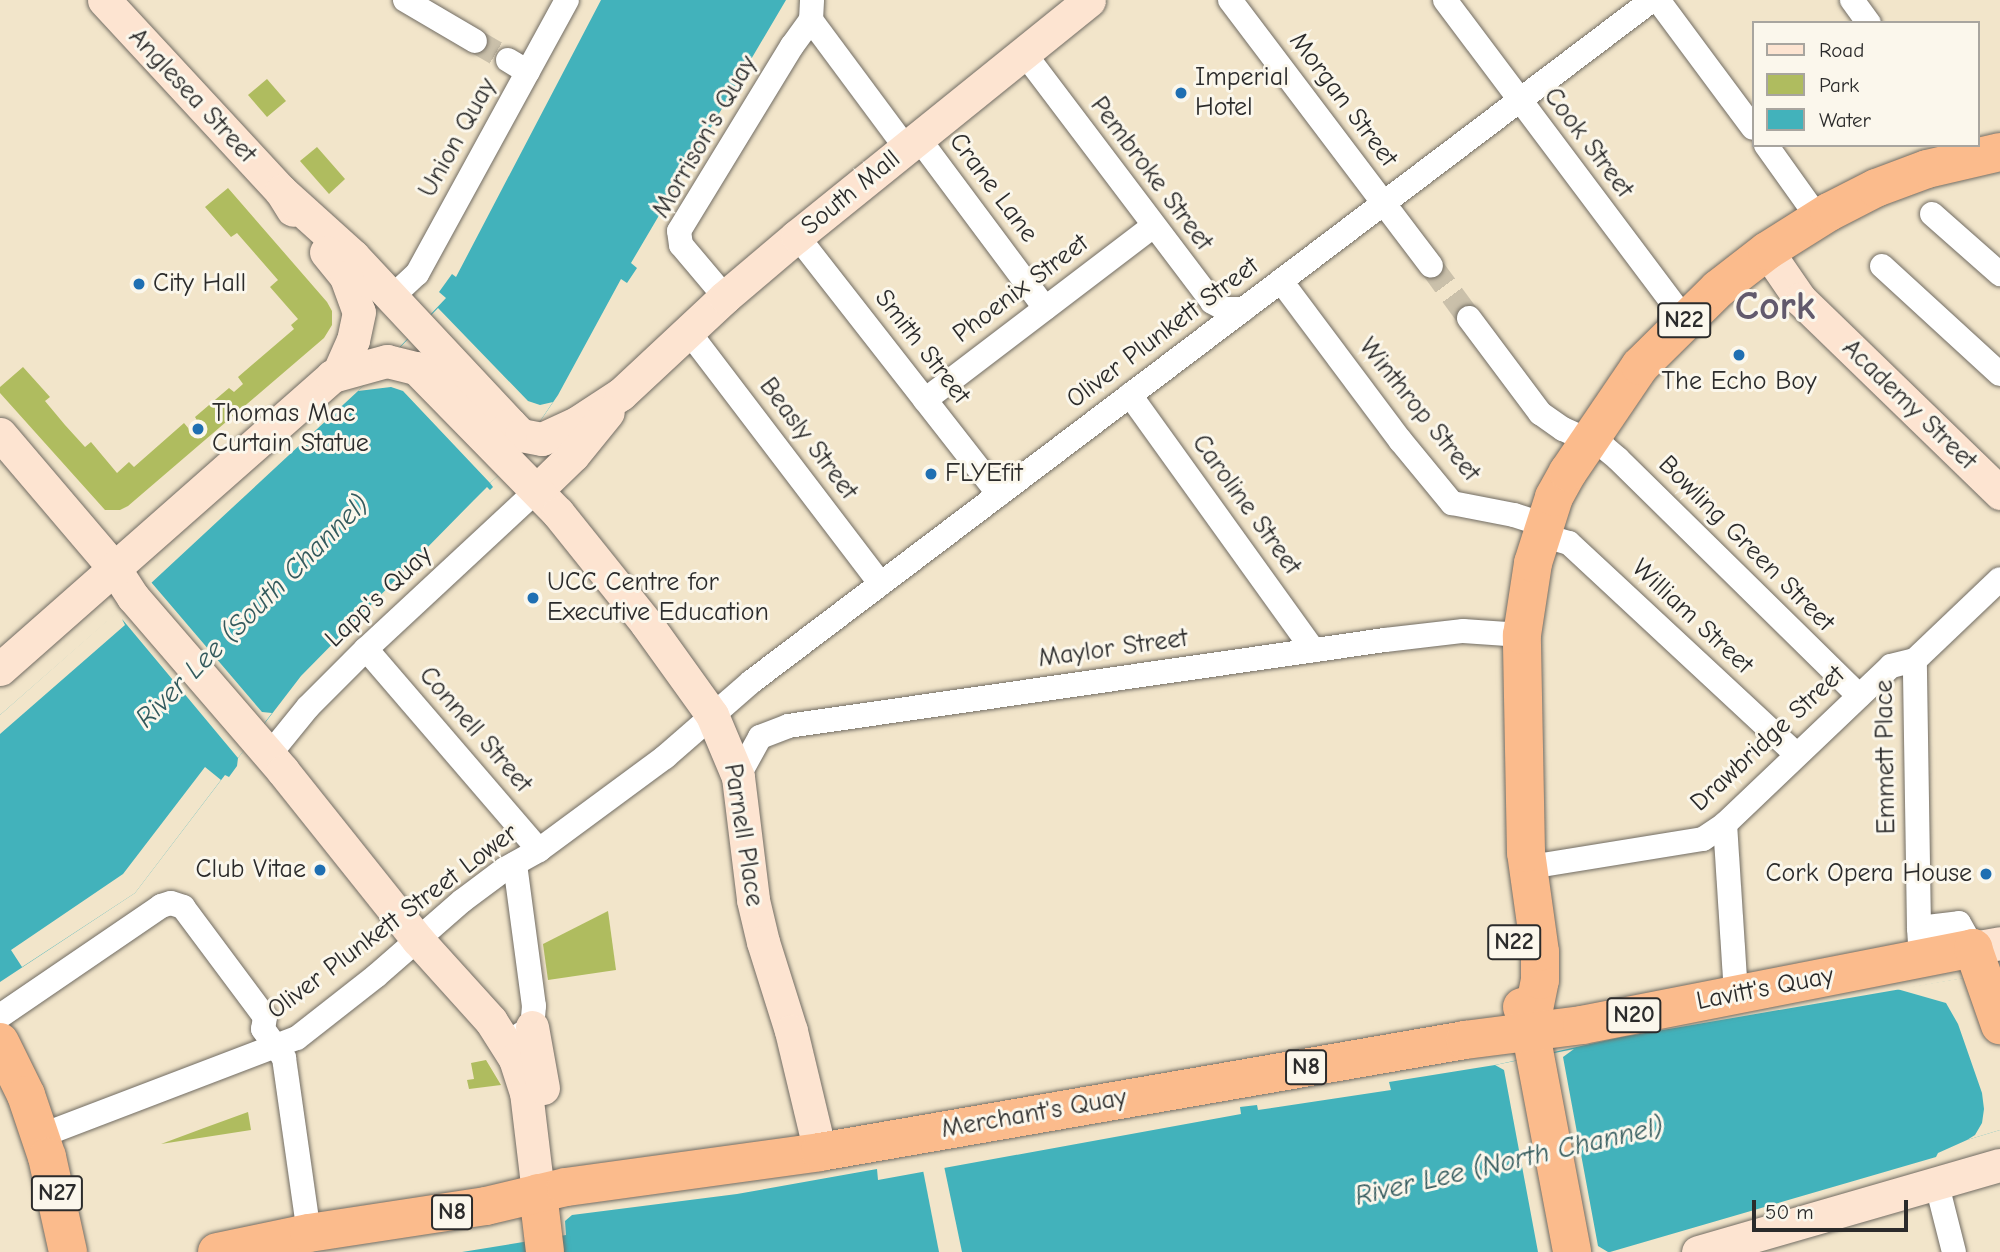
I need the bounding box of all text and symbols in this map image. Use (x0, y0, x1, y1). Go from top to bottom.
legend (1752, 21, 1979, 147)
street label: Anglesea Street (122, 22, 262, 170)
street label: Morgan Street (1282, 27, 1404, 173)
text: Road (1819, 38, 1864, 62)
street label: Morrison's Quay (646, 50, 764, 224)
place label: Imperial Hotel (1195, 62, 1289, 124)
street label: Union Quay (412, 73, 504, 203)
text: Park (1819, 73, 1859, 97)
street label: Cook Street (1536, 82, 1640, 204)
marker: Imperial Hotel (1173, 85, 1189, 101)
street label: Pembroke Street (1083, 91, 1219, 257)
text: Water (1819, 108, 1871, 132)
street label: Crane Lane (942, 127, 1044, 249)
street label: South Mall (795, 144, 907, 242)
street label: Phoenix Street (947, 228, 1095, 350)
street label: Oliver Plunkett Street (1061, 251, 1265, 415)
place label: City Hall (153, 268, 246, 300)
marker: City Hall (131, 276, 147, 292)
district label: Cork (1735, 282, 1815, 330)
street label: Smith Street (868, 283, 976, 411)
road number: N22 (1656, 300, 1712, 340)
street label: Winthrop Street (1352, 332, 1486, 488)
street label: Academy Street (1835, 333, 1983, 477)
marker: The Echo Boy (1731, 347, 1747, 363)
place label: The Echo Boy (1661, 366, 1817, 398)
street label: Beasly Street (752, 372, 864, 506)
place label: Thomas Mac Curtain Statue (212, 398, 369, 460)
marker: Thomas Mac Curtain Statue (190, 421, 206, 437)
street label: Caroline Street (1185, 429, 1307, 581)
street label: Bowling Green Street (1651, 449, 1841, 639)
place label: FLYEfit (945, 458, 1023, 490)
marker: FLYEfit (923, 466, 939, 482)
water label: River Lee (South Channel) (128, 487, 376, 735)
street label: Lapp's Quay (319, 540, 439, 654)
street label: William Street (1625, 553, 1759, 681)
place label: UCC Centre for Executive Education (547, 567, 769, 628)
marker: UCC Centre for Executive Education (525, 590, 541, 606)
street label: Maylor Street (1036, 623, 1190, 675)
street label: Drawbridge Street (1684, 660, 1852, 818)
street label: Connell Street (412, 661, 538, 799)
street label: Emmett Place (1869, 679, 1903, 835)
street label: Parnell Place (716, 761, 770, 909)
street label: Oliver Plunkett Street Lower (262, 818, 524, 1026)
place label: Club Vitae (196, 854, 306, 886)
place label: Cork Opera House (1766, 858, 1972, 890)
marker: Club Vitae (312, 862, 328, 878)
marker: Cork Opera House (1978, 866, 1994, 882)
road number: N22 (1486, 922, 1542, 962)
street label: Lavitt's Quay (1694, 960, 1836, 1018)
road number: N20 (1606, 995, 1662, 1036)
road number: N8 (1285, 1046, 1327, 1087)
street label: Merchant's Quay (939, 1082, 1129, 1146)
water label: River Lee (North Channel) (1352, 1109, 1666, 1213)
road number: N27 (31, 1172, 83, 1213)
scale bar (1755, 1186, 1911, 1230)
road number: N8 (431, 1192, 473, 1232)
text: 50 m (1765, 1200, 1814, 1224)

